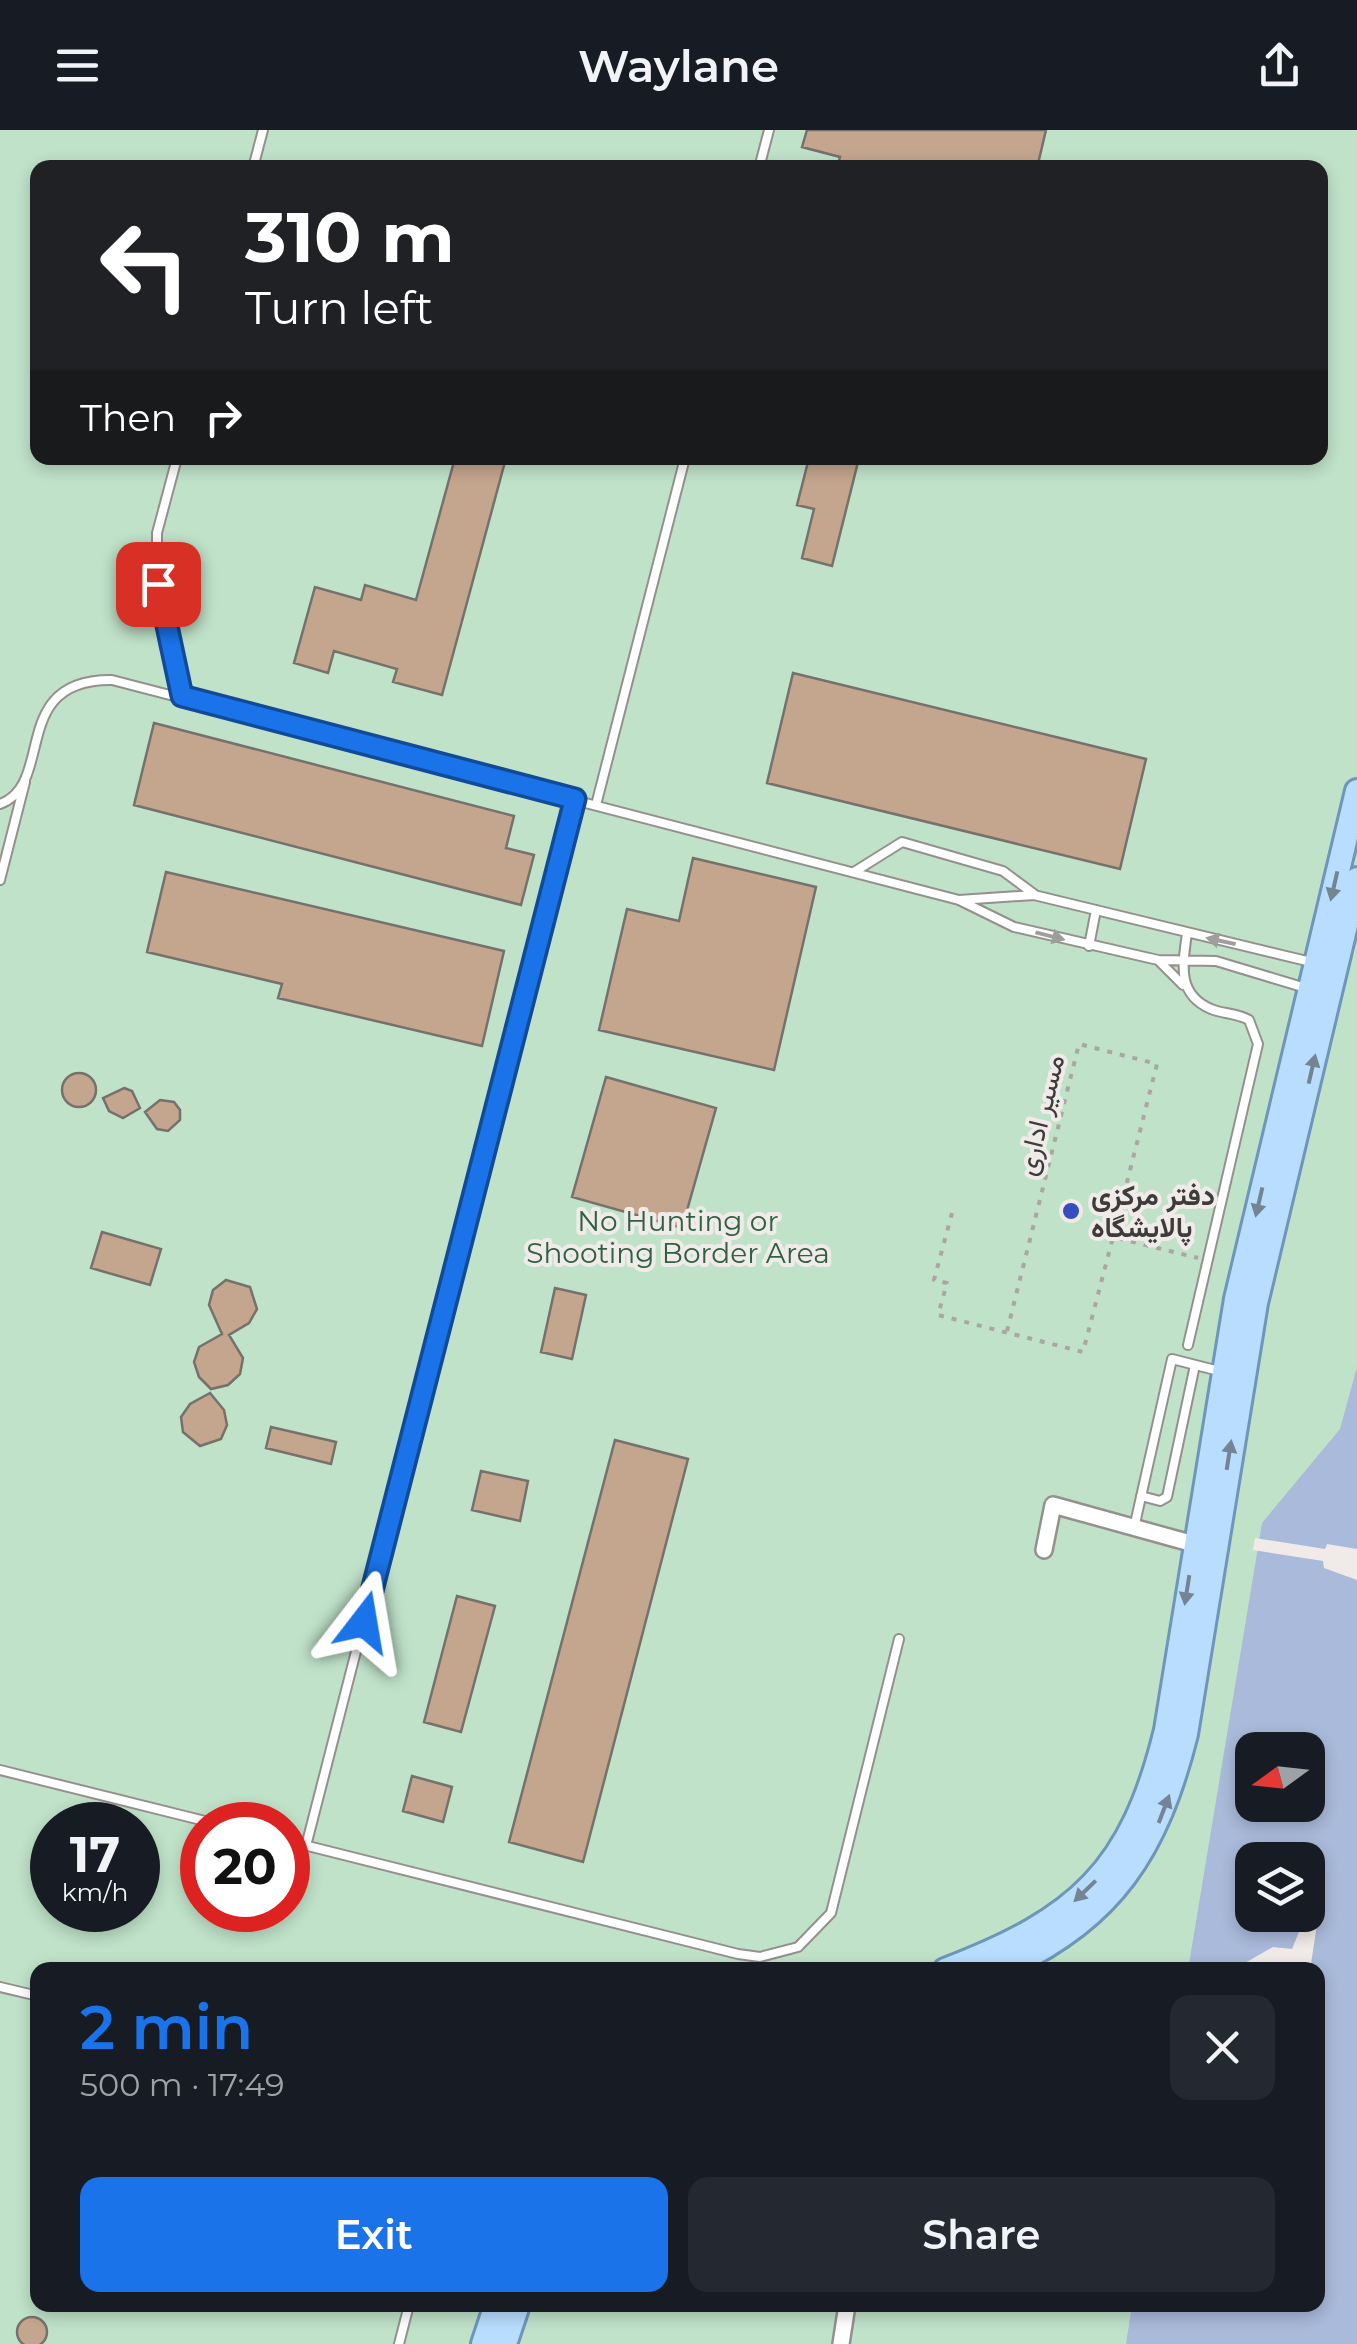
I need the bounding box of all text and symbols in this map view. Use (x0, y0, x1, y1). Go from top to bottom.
icon: menu (50, 38, 105, 93)
text: Waylane (578, 38, 779, 93)
icon: share (1252, 38, 1307, 93)
text: 310 m (245, 194, 455, 280)
icon: left (80, 200, 210, 330)
text: Turn left (245, 280, 433, 335)
icon: right (196, 390, 251, 445)
text: Then (80, 394, 176, 441)
pin (116, 542, 201, 627)
icon: arrive (131, 557, 186, 612)
one-way arrow (1326, 871, 1341, 902)
one-way arrow (1034, 929, 1065, 944)
one-way arrow (1205, 933, 1236, 948)
street label: مسیر اداری (1009, 1051, 1072, 1179)
one-way arrow (1305, 1053, 1320, 1084)
place label: دفتر مرکزی پالایشگاه (1091, 1178, 1215, 1247)
one-way arrow (1251, 1187, 1266, 1218)
marker: دفتر مرکزی پالایشگاه (1060, 1200, 1082, 1222)
park label: No Hunting or Shooting Border Area (526, 1204, 830, 1270)
one-way arrow (1222, 1439, 1237, 1470)
position arrow (312, 1570, 416, 1674)
one-way arrow (1179, 1575, 1194, 1606)
north arrow (1235, 1732, 1325, 1822)
map controls (1235, 1732, 1325, 1932)
one-way arrow (1157, 1793, 1173, 1823)
speed limit sign: 20 (180, 1802, 310, 1932)
text: 17 (70, 1824, 120, 1885)
button: layers (1235, 1842, 1325, 1932)
text: km/h (62, 1877, 128, 1907)
one-way arrow (1074, 1879, 1098, 1902)
text: 2 min (80, 1991, 253, 2064)
button: close (1170, 1995, 1275, 2100)
text: 500 m · 17:49 (80, 2065, 285, 2104)
button: Exit (80, 2177, 668, 2292)
button: Share (688, 2177, 1275, 2292)

